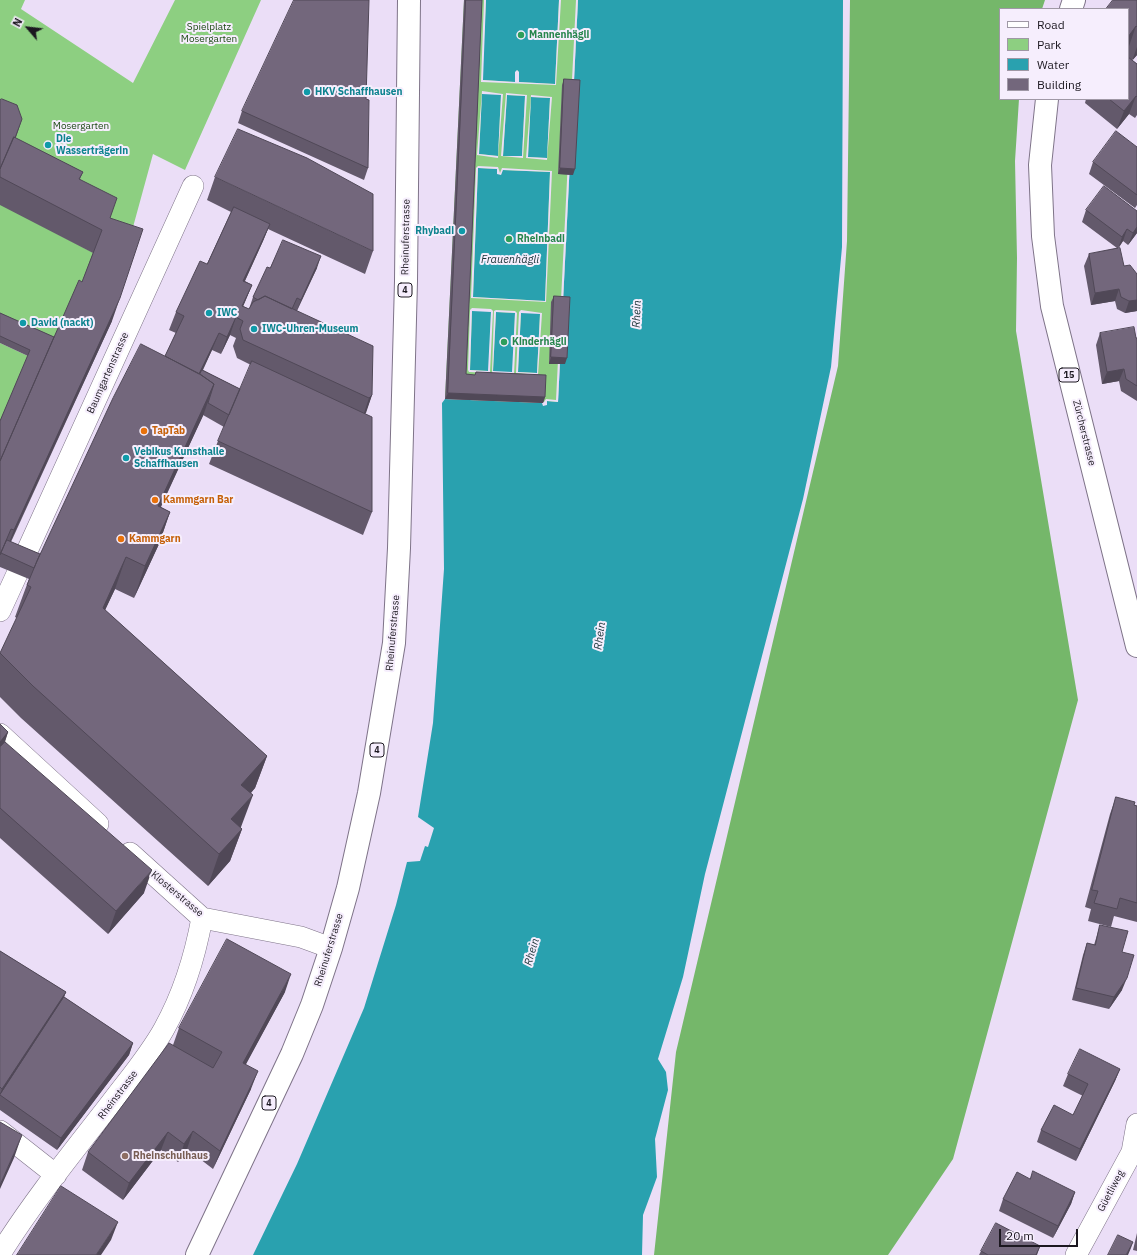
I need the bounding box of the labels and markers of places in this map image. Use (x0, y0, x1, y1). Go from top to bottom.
place label: Mannenhägli (529, 29, 589, 41)
marker: Mannenhägli (516, 30, 526, 40)
place label: HKV Schaffhausen (315, 86, 402, 98)
marker: HKV Schaffhausen (302, 87, 312, 97)
place label: Die Wasserträgerin (56, 133, 128, 156)
marker: Die Wasserträgerin (43, 140, 53, 150)
place label: Rhybadi (415, 225, 454, 237)
marker: Rhybadi (457, 226, 467, 236)
place label: Rheinbadi (517, 233, 565, 245)
marker: Rheinbadi (504, 234, 514, 244)
place label: IWC (217, 307, 237, 319)
marker: IWC (204, 308, 214, 318)
place label: David (nackt) (31, 317, 93, 329)
marker: David (nackt) (18, 318, 28, 328)
place label: IWC-Uhren-Museum (262, 323, 358, 335)
marker: IWC-Uhren-Museum (249, 324, 259, 334)
place label: Kinderhägli (512, 336, 567, 348)
marker: Kinderhägli (499, 337, 509, 347)
place label: TapTab (152, 425, 185, 437)
marker: TapTab (139, 426, 149, 436)
place label: Vebikus Kunsthalle Schaffhausen (134, 446, 224, 470)
marker: Vebikus Kunsthalle Schaffhausen (121, 453, 131, 463)
place label: Kammgarn Bar (163, 494, 233, 506)
marker: Kammgarn Bar (150, 495, 160, 505)
place label: Kammgarn (129, 533, 181, 545)
marker: Kammgarn (116, 534, 126, 544)
place label: Rheinschulhaus (133, 1150, 208, 1162)
marker: Rheinschulhaus (120, 1151, 130, 1161)

